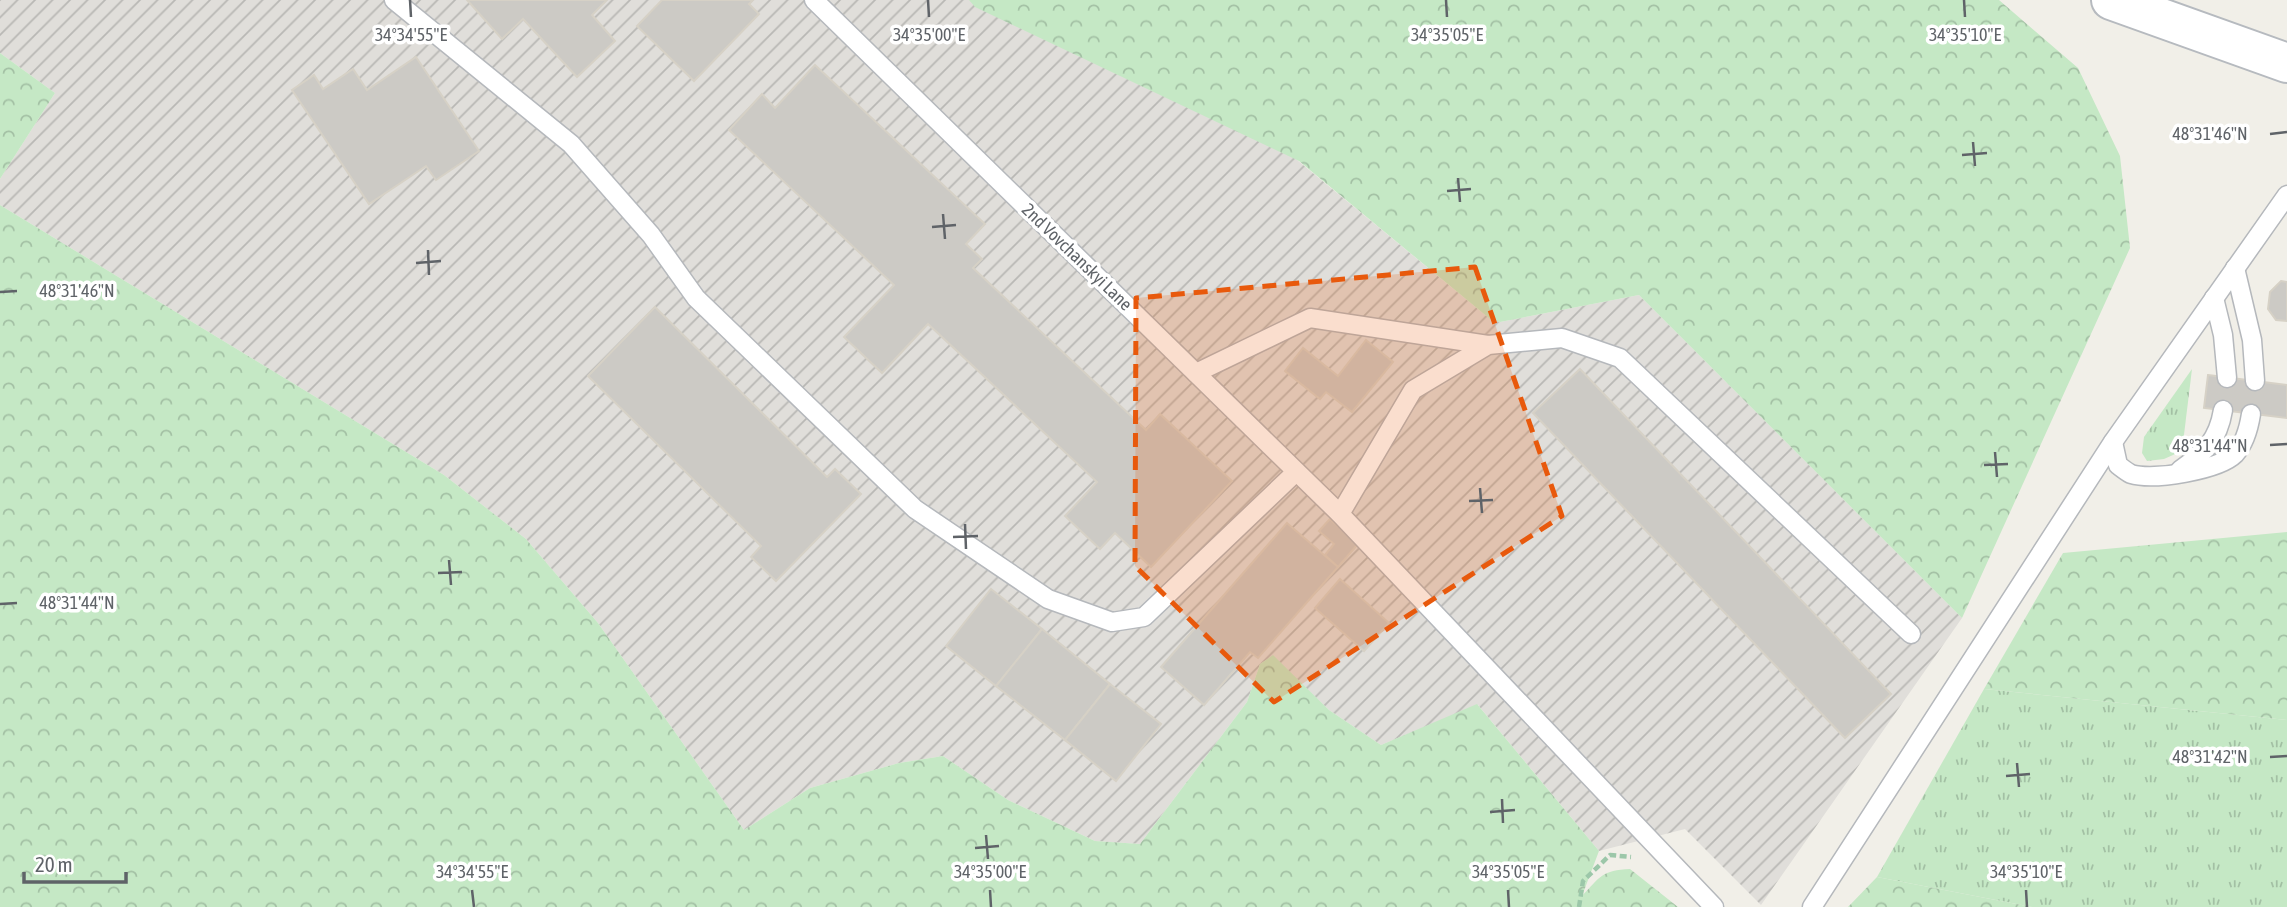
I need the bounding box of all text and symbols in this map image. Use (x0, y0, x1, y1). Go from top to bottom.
text: 34°34'55"E (375, 24, 447, 45)
text: 34°35'00"E (893, 24, 965, 45)
text: 34°35'05"E (1411, 24, 1483, 45)
text: 34°35'10"E (1929, 24, 2001, 45)
text: 48°31'46"N (2172, 123, 2248, 144)
street label: 2nd Vovchanskyi Lane (1018, 199, 1137, 315)
text: 48°31'46"N (39, 280, 115, 301)
text: 48°31'44"N (2172, 435, 2248, 456)
text: 48°31'44"N (39, 592, 115, 613)
text: 48°31'42"N (2172, 746, 2248, 767)
scale bar (24, 841, 126, 885)
text: 20 m (35, 852, 73, 876)
text: 34°34'55"E (436, 861, 508, 882)
text: 34°35'00"E (954, 861, 1026, 882)
text: 34°35'05"E (1472, 861, 1544, 882)
text: 34°35'10"E (1990, 861, 2062, 882)

